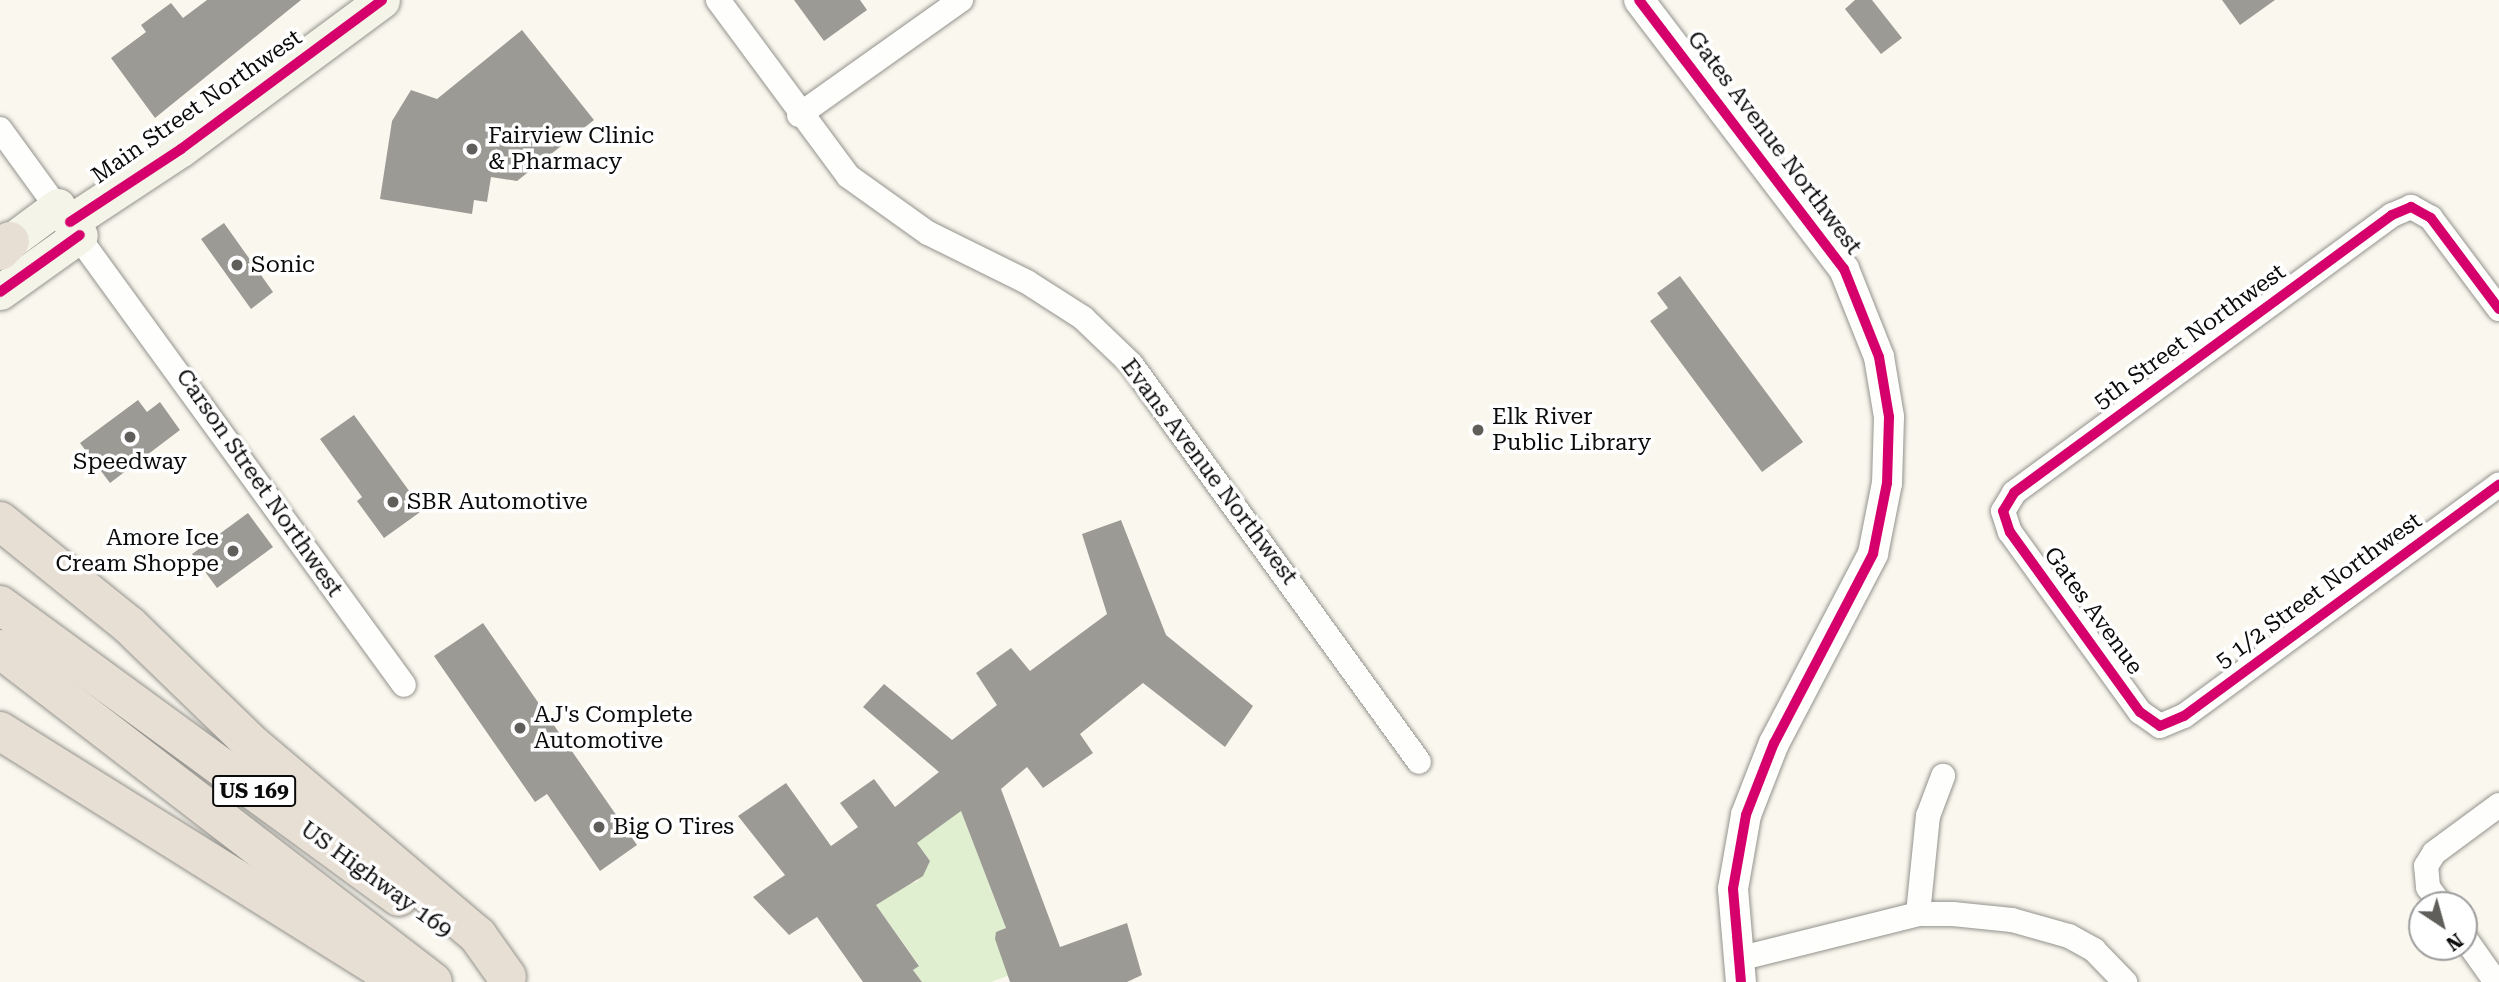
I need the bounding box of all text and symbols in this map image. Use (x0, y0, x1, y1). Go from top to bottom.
street label: Main Street Northwest (87, 24, 307, 190)
street label: Gates Avenue Northwest (1681, 26, 1867, 260)
place label: Fairview Clinic & Pharmacy (488, 122, 654, 176)
marker: Fairview Clinic & Pharmacy (462, 139, 482, 159)
place label: Sonic (251, 251, 315, 279)
marker: Sonic (229, 257, 245, 273)
street label: 5th Street Northwest (2089, 258, 2291, 416)
street label: Evans Avenue Northwest (1115, 354, 1303, 590)
street label: Carson Street Northwest (170, 364, 348, 602)
place label: Elk River Public Library (1492, 403, 1651, 457)
marker: Elk River Public Library (1470, 422, 1486, 438)
marker: Speedway (122, 429, 138, 445)
place label: Speedway (73, 448, 187, 476)
place label: SBR Automotive (407, 488, 588, 516)
marker: SBR Automotive (385, 494, 401, 510)
street label: 5 1/2 Street Northwest (2211, 507, 2427, 675)
place label: Amore Ice Cream Shoppe (55, 524, 219, 578)
street label: Gates Avenue (2038, 542, 2148, 680)
marker: Amore Ice Cream Shoppe (225, 543, 241, 559)
place label: AJ's Complete Automotive (534, 701, 693, 755)
marker: AJ's Complete Automotive (512, 720, 528, 736)
road number: US 169 (212, 774, 296, 808)
place label: Big O Tires (613, 813, 734, 841)
street label: US Highway 169 (295, 816, 457, 944)
marker: Big O Tires (591, 819, 607, 835)
north arrow (2408, 891, 2478, 961)
text: N (2442, 928, 2467, 955)

